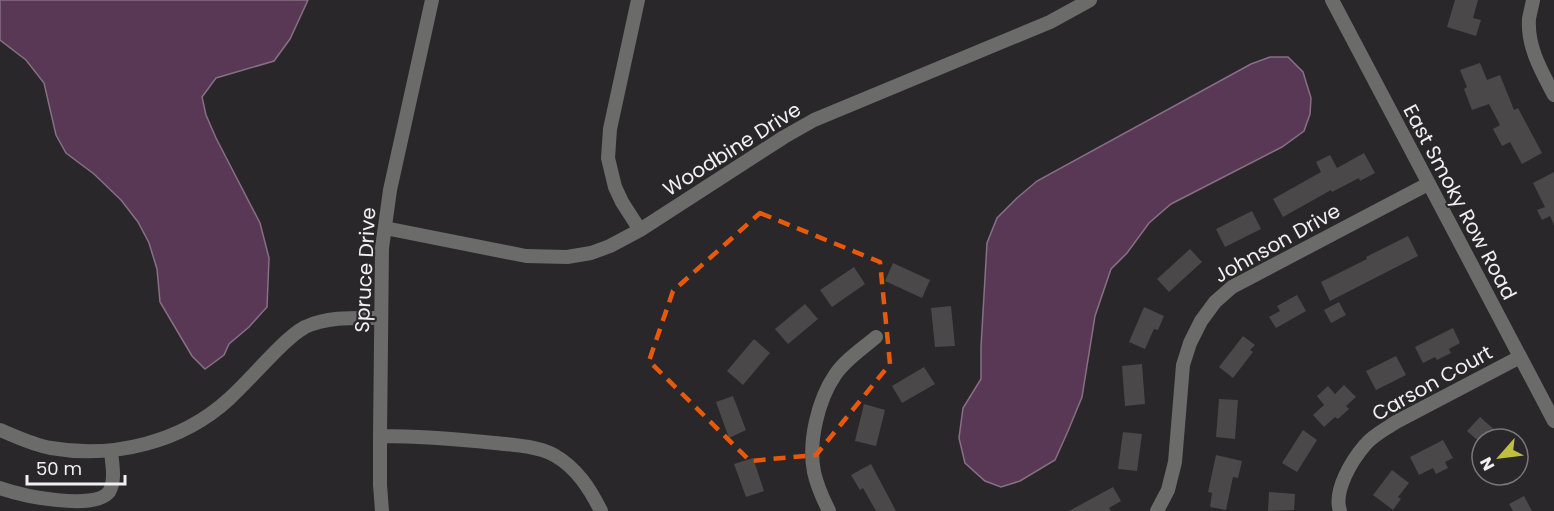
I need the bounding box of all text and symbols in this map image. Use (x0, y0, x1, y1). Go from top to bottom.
street label: Woodbine Drive (658, 95, 806, 203)
street label: East Smoky Row Road (1397, 99, 1523, 305)
street label: Johnson Drive (1209, 197, 1345, 289)
street label: Spruce Drive (348, 207, 382, 333)
street label: Carson Court (1367, 338, 1497, 428)
north arrow (1470, 427, 1530, 487)
scale bar (27, 448, 124, 486)
text: N (1474, 453, 1500, 475)
text: 50 m (36, 456, 82, 481)

